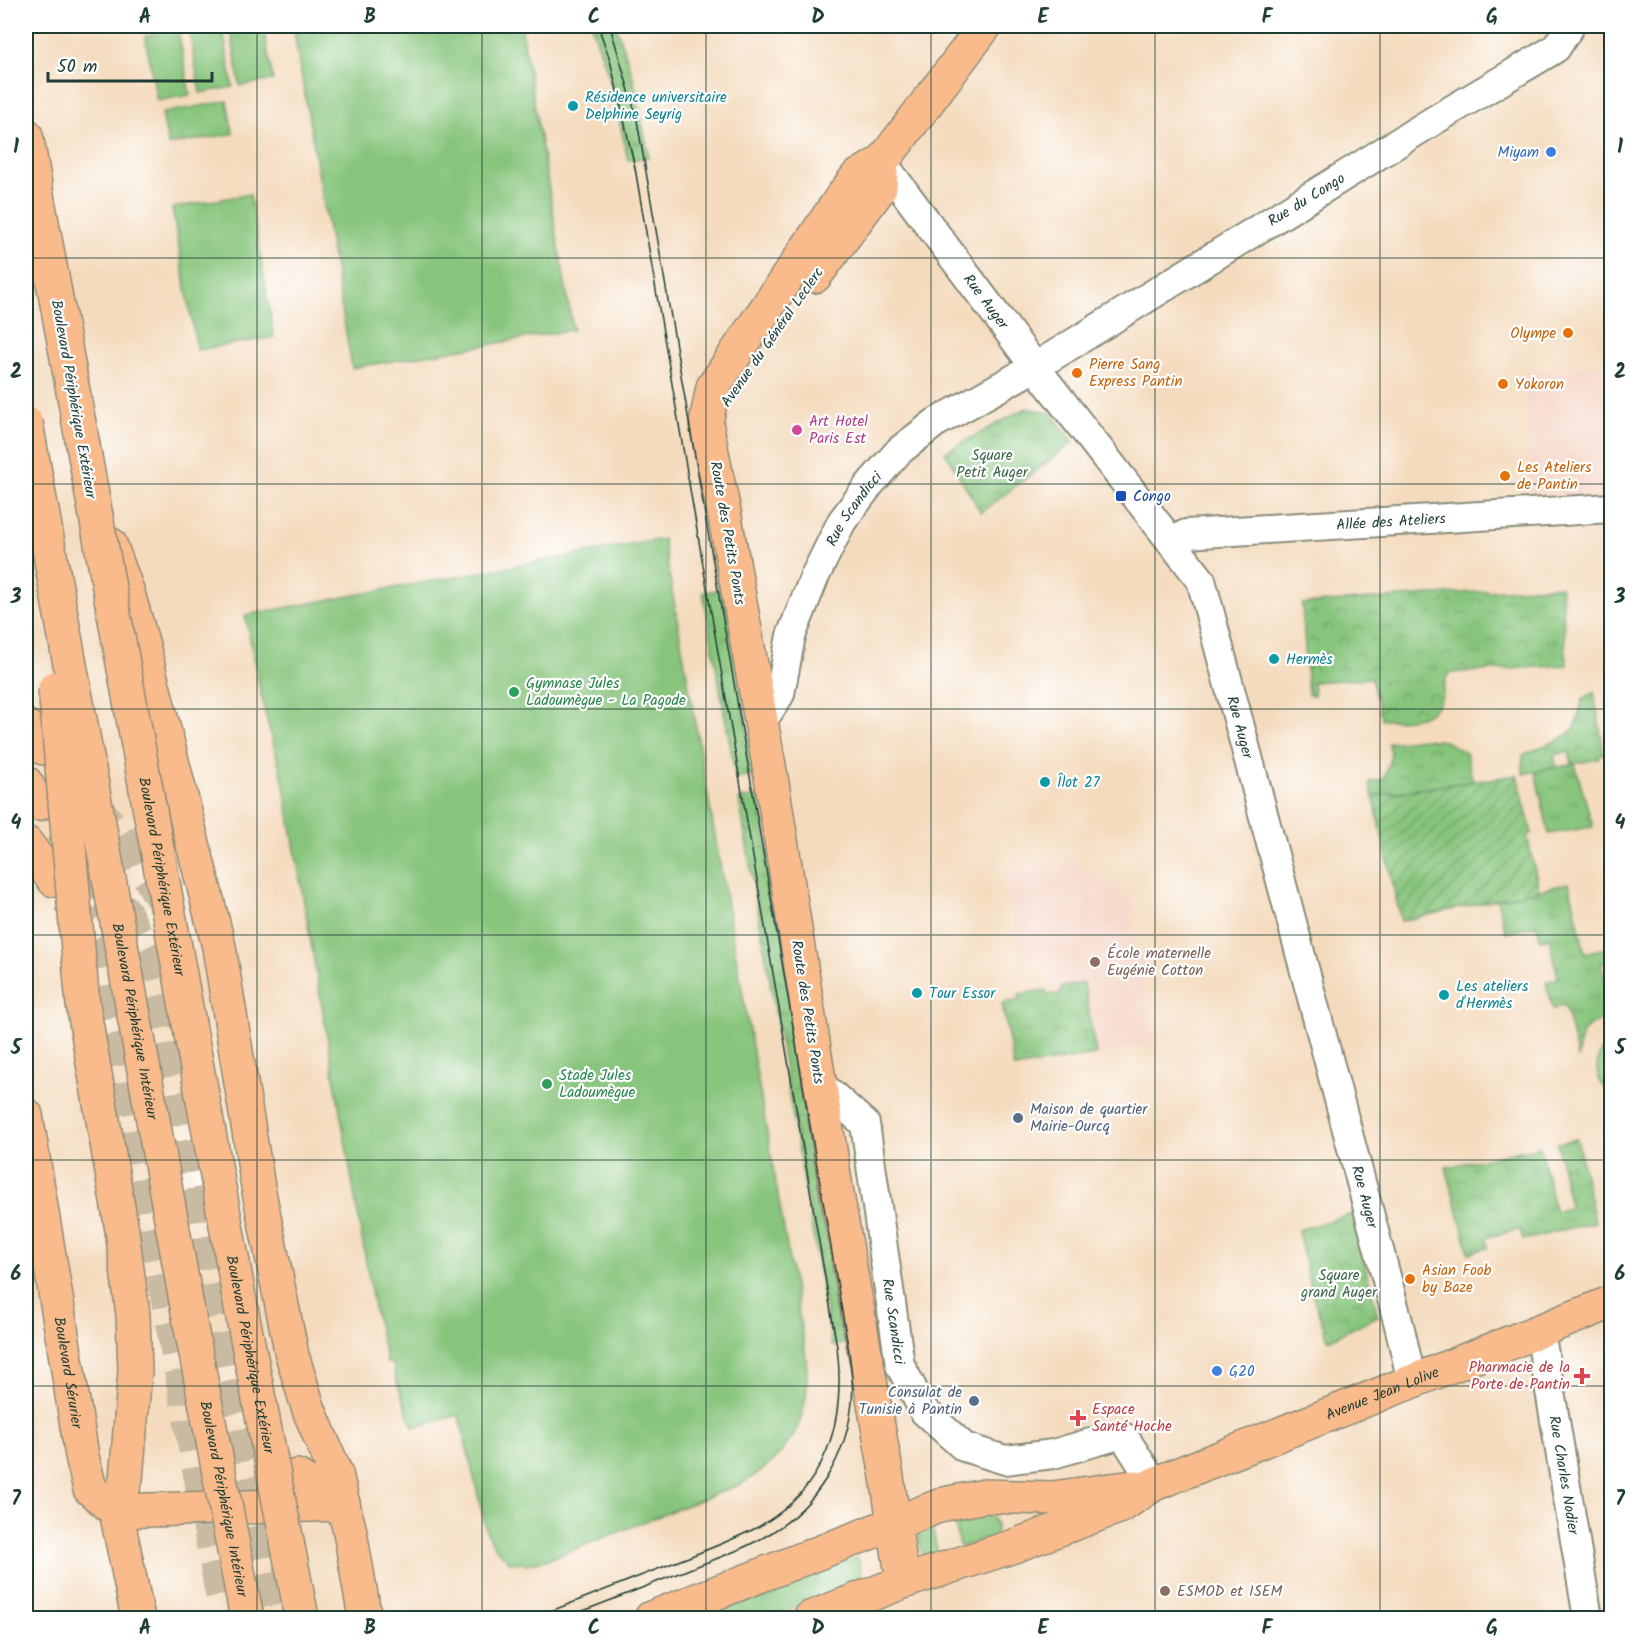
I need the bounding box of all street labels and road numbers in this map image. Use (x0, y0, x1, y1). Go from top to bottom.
street label: Rue du Congo (1263, 167, 1350, 233)
street label: Avenue du Général Leclerc (715, 262, 831, 413)
street label: Rue Auger (957, 269, 1015, 336)
street label: Boulevard Périphérique Extérieur (44, 298, 103, 501)
street label: Route des Petits Ponts (703, 459, 752, 608)
street label: Rue Scandicci (820, 466, 889, 551)
street label: Allée des Ateliers (1336, 507, 1447, 538)
street label: Rue Auger (1219, 693, 1259, 762)
street label: Boulevard Périphérique Extérieur (131, 775, 191, 979)
street label: Boulevard Périphérique Intérieur (104, 921, 164, 1122)
street label: Route des Petits Ponts (784, 938, 830, 1087)
street label: Rue Auger (1344, 1163, 1384, 1232)
street label: Boulevard Périphérique Extérieur (219, 1253, 281, 1457)
street label: Rue Scandicci (875, 1277, 911, 1367)
street label: Boulevard Sérurier (46, 1315, 88, 1431)
street label: Avenue Jean Lolive (1322, 1361, 1443, 1428)
street label: Boulevard Périphérique Intérieur (192, 1399, 254, 1600)
street label: Rue Charles Nodier (1541, 1414, 1585, 1538)

